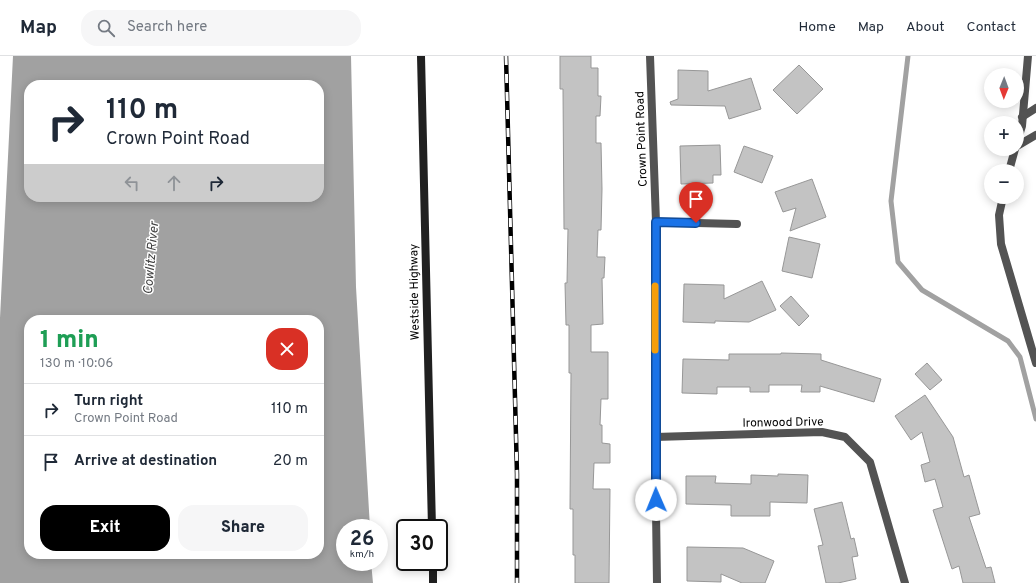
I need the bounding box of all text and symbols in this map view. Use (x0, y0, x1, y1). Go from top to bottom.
search box (81, 10, 361, 46)
text: Map (20, 16, 57, 40)
icon: search (95, 17, 117, 39)
text: Search here (127, 18, 207, 37)
text: Home (799, 19, 836, 36)
text: Map (858, 19, 884, 36)
text: About (906, 19, 945, 36)
text: Contact (967, 19, 1016, 36)
north arrow (984, 68, 1024, 108)
map controls (984, 68, 1024, 204)
street label: Crown Point Road (632, 91, 652, 187)
text: 110 m (106, 93, 178, 129)
icon: right (40, 96, 92, 148)
button: + (984, 116, 1024, 156)
text: Crown Point Road (106, 128, 250, 151)
button: − (984, 164, 1024, 204)
icon: left (121, 172, 143, 194)
icon: ahead (163, 172, 185, 194)
icon: right (205, 172, 227, 194)
pin (679, 182, 713, 223)
icon: arrive (685, 188, 707, 210)
water label: Cowlitz River (141, 220, 163, 295)
street label: Westside Highway (406, 243, 424, 340)
text: 1 min (40, 326, 99, 356)
button: close (266, 328, 308, 370)
text: 130 m · 10:06 (40, 356, 113, 372)
text: Turn right (74, 392, 143, 411)
icon: right (40, 399, 62, 421)
text: 110 m (271, 400, 308, 419)
text: Crown Point Road (74, 411, 178, 427)
street label: Ironwood Drive (742, 414, 824, 432)
icon: arrive (40, 451, 62, 473)
text: Arrive at destination (74, 452, 217, 471)
text: 20 m (273, 452, 308, 471)
position arrow (635, 479, 677, 521)
button: Exit (40, 505, 170, 551)
button: Share (178, 505, 308, 551)
speed limit sign: 30 (396, 519, 448, 571)
text: 26 (350, 527, 374, 553)
text: km/h (350, 548, 374, 561)

